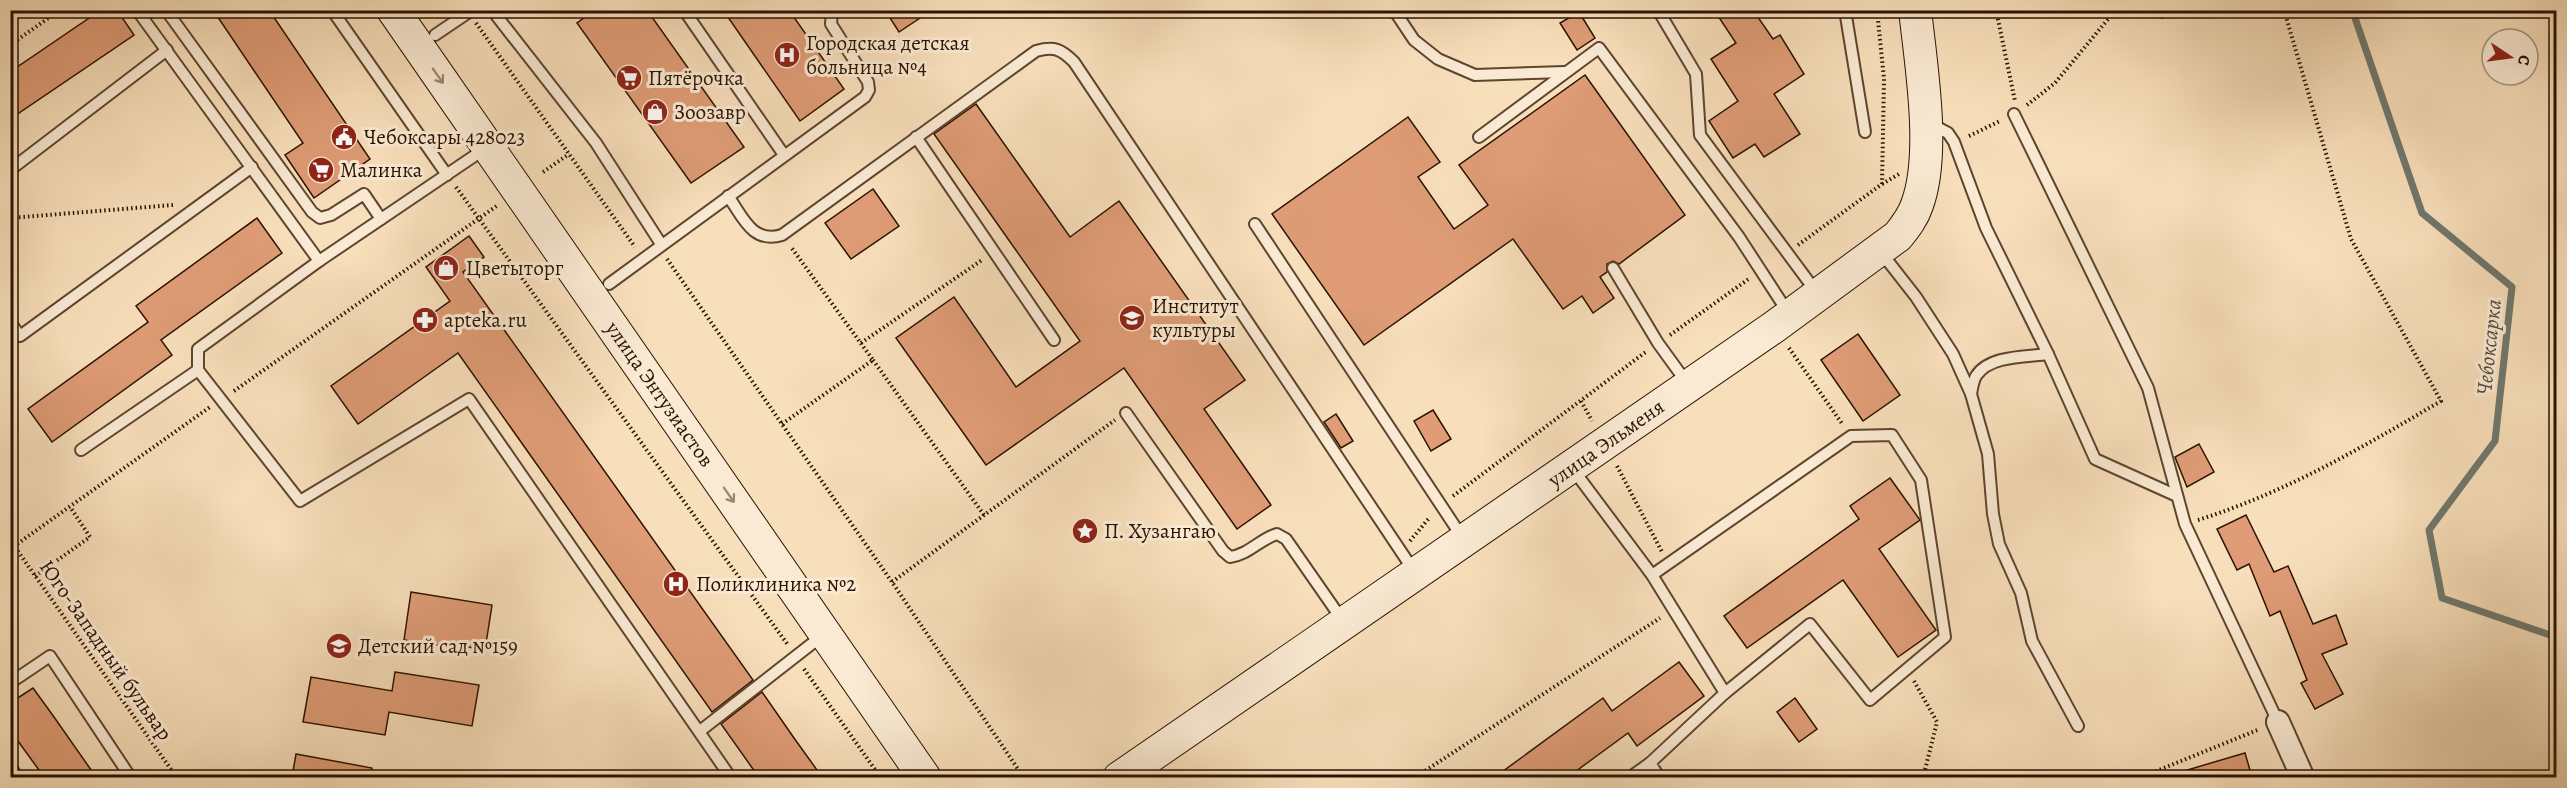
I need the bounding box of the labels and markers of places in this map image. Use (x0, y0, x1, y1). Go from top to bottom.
place label: Городская детская больница №4 (806, 29, 970, 81)
hospital icon: Городская детская больница №4 (772, 40, 802, 70)
supermarket icon: Пятёрочка (614, 63, 644, 93)
place label: Пятёрочка (648, 64, 744, 92)
shop icon: Зоозавр (640, 97, 670, 127)
place label: Зоозавр (674, 98, 746, 126)
public building icon: Чебоксары 428023 (329, 122, 359, 152)
place label: Чебоксары 428023 (364, 123, 525, 151)
supermarket icon: Малинка (306, 155, 336, 185)
place label: Малинка (340, 156, 423, 184)
shop icon: Цветыторг (431, 253, 461, 283)
place label: Цветыторг (466, 254, 564, 282)
place label: Институт культуры (1152, 292, 1239, 344)
school or university icon: Институт культуры (1117, 303, 1147, 333)
pharmacy icon: apteka.ru (410, 305, 440, 335)
place label: apteka.ru (444, 306, 527, 334)
place icon: П. Хузангаю (1070, 516, 1100, 546)
place label: П. Хузангаю (1104, 517, 1216, 545)
hospital icon: Поликлиника №2 (661, 569, 691, 599)
place label: Поликлиника №2 (696, 570, 856, 598)
school or university icon: Детский сад №159 (324, 631, 354, 661)
place label: Детский сад №159 (358, 632, 518, 660)

